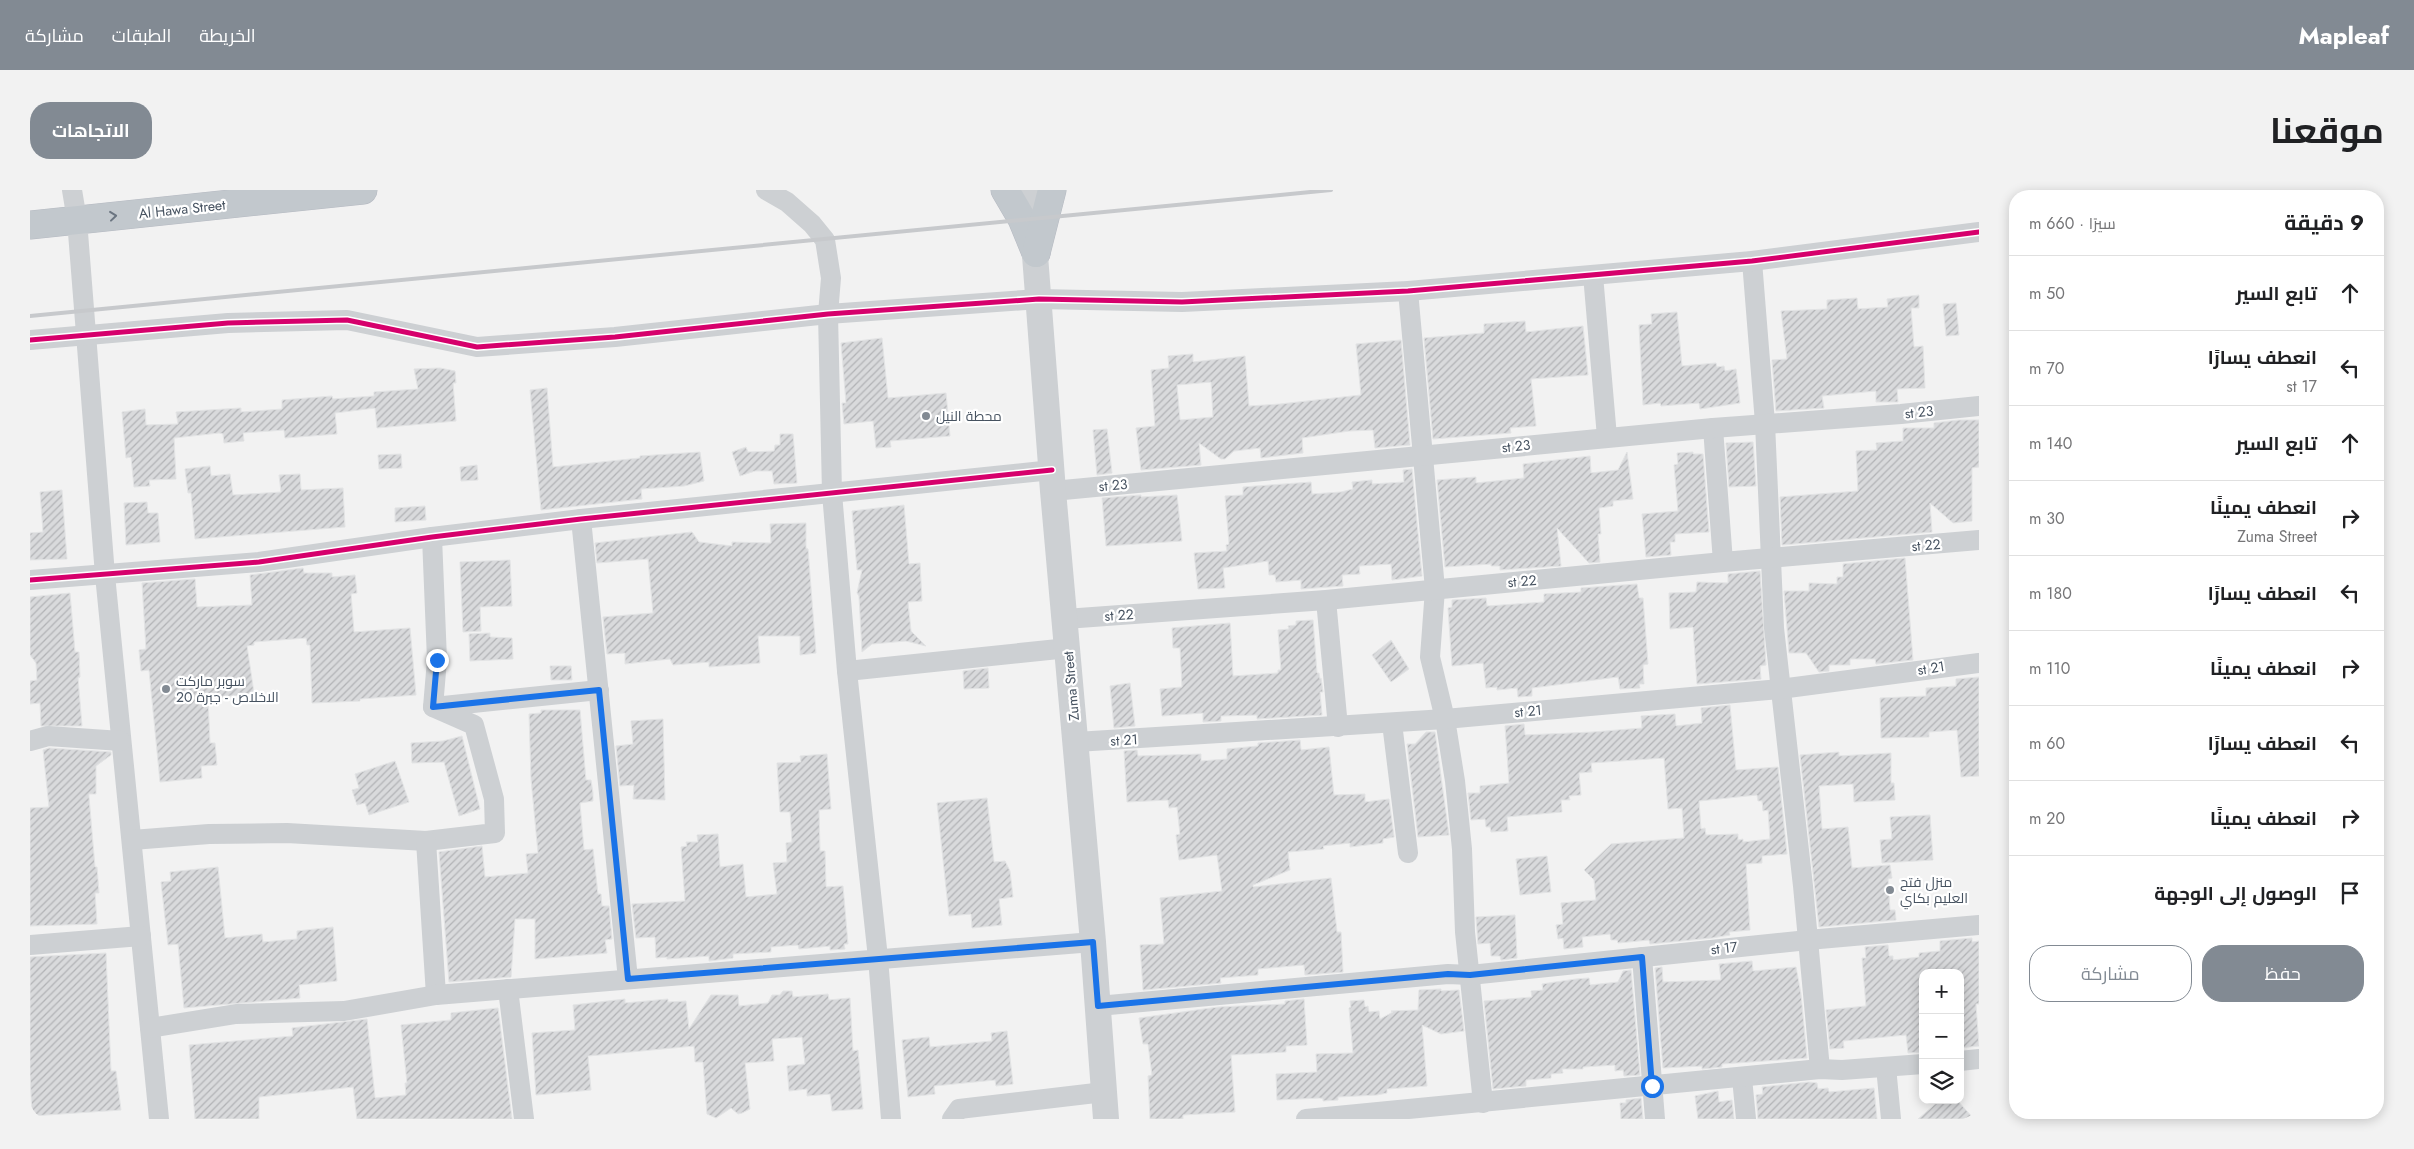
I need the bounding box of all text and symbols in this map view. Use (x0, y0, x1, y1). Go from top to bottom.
text: Mapleaf (2298, 18, 2389, 53)
text: مشاركة (25, 23, 84, 49)
text: الطبقات (112, 23, 171, 49)
text: الخريطة (199, 23, 256, 49)
button: الاتجاهات (30, 102, 152, 159)
text: موقعنا (2270, 106, 2384, 156)
street label: Al Hawa Street (138, 194, 227, 224)
text: 9 دقيقة (2284, 208, 2364, 238)
one-way arrow (110, 211, 118, 222)
text: سيرًا · 660 m (2029, 212, 2116, 235)
icon: ahead (2336, 279, 2364, 307)
text: تابع السير (2236, 280, 2317, 307)
text: 50 m (2029, 282, 2065, 305)
text: انعطف يسارًا (2208, 344, 2317, 371)
icon: left (2336, 354, 2364, 382)
text: 70 m (2029, 357, 2064, 380)
text: st 17 (2286, 375, 2317, 398)
street label: st 23 (1904, 401, 1935, 423)
place label: محطة النيل (936, 406, 1002, 426)
marker: محطة النيل (920, 410, 932, 422)
icon: ahead (2336, 429, 2364, 457)
text: تابع السير (2236, 430, 2317, 457)
text: 140 m (2029, 432, 2072, 455)
street label: st 23 (1501, 435, 1532, 457)
street label: st 23 (1098, 474, 1129, 496)
text: انعطف يمينًا (2210, 494, 2317, 521)
icon: right (2336, 504, 2364, 532)
text: 30 m (2029, 507, 2065, 530)
text: Zuma Street (2237, 525, 2317, 548)
street label: st 22 (1911, 534, 1941, 556)
street label: st 22 (1507, 570, 1537, 592)
icon: left (2336, 579, 2364, 607)
text: انعطف يسارًا (2208, 580, 2317, 607)
text: 180 m (2029, 582, 2072, 605)
street label: st 22 (1104, 604, 1134, 626)
route end (426, 649, 449, 672)
street label: Zuma Street (1058, 650, 1084, 722)
icon: right (2336, 654, 2364, 682)
text: انعطف يمينًا (2210, 655, 2317, 682)
street label: st 21 (1916, 656, 1946, 680)
text: 110 m (2029, 657, 2070, 680)
place label: سوبر ماركت الاخلاص - جبرة 20 (176, 671, 279, 707)
marker: سوبر ماركت الاخلاص - جبرة 20 (160, 683, 172, 695)
street label: st 21 (1513, 700, 1543, 722)
street label: st 21 (1110, 729, 1138, 751)
icon: left (2336, 729, 2364, 757)
text: انعطف يسارًا (2208, 730, 2317, 757)
text: 60 m (2029, 732, 2065, 755)
icon: right (2336, 804, 2364, 832)
text: انعطف يمينًا (2210, 805, 2317, 832)
text: 20 m (2029, 807, 2065, 830)
place label: منزل فتح العليم بكاي (1900, 872, 1968, 910)
icon: arrive (2336, 879, 2364, 907)
text: الوصول إلى الوجهة (2154, 880, 2317, 907)
marker: منزل فتح العليم بكاي (1884, 884, 1896, 896)
street label: st 17 (1710, 937, 1739, 959)
button: مشاركة (2029, 945, 2192, 1002)
button: حفظ (2202, 945, 2364, 1002)
map controls (1919, 969, 1964, 1104)
button: + (1919, 969, 1964, 1014)
button: − (1919, 1014, 1964, 1059)
button: layers (1919, 1059, 1964, 1104)
route start (1641, 1075, 1664, 1098)

